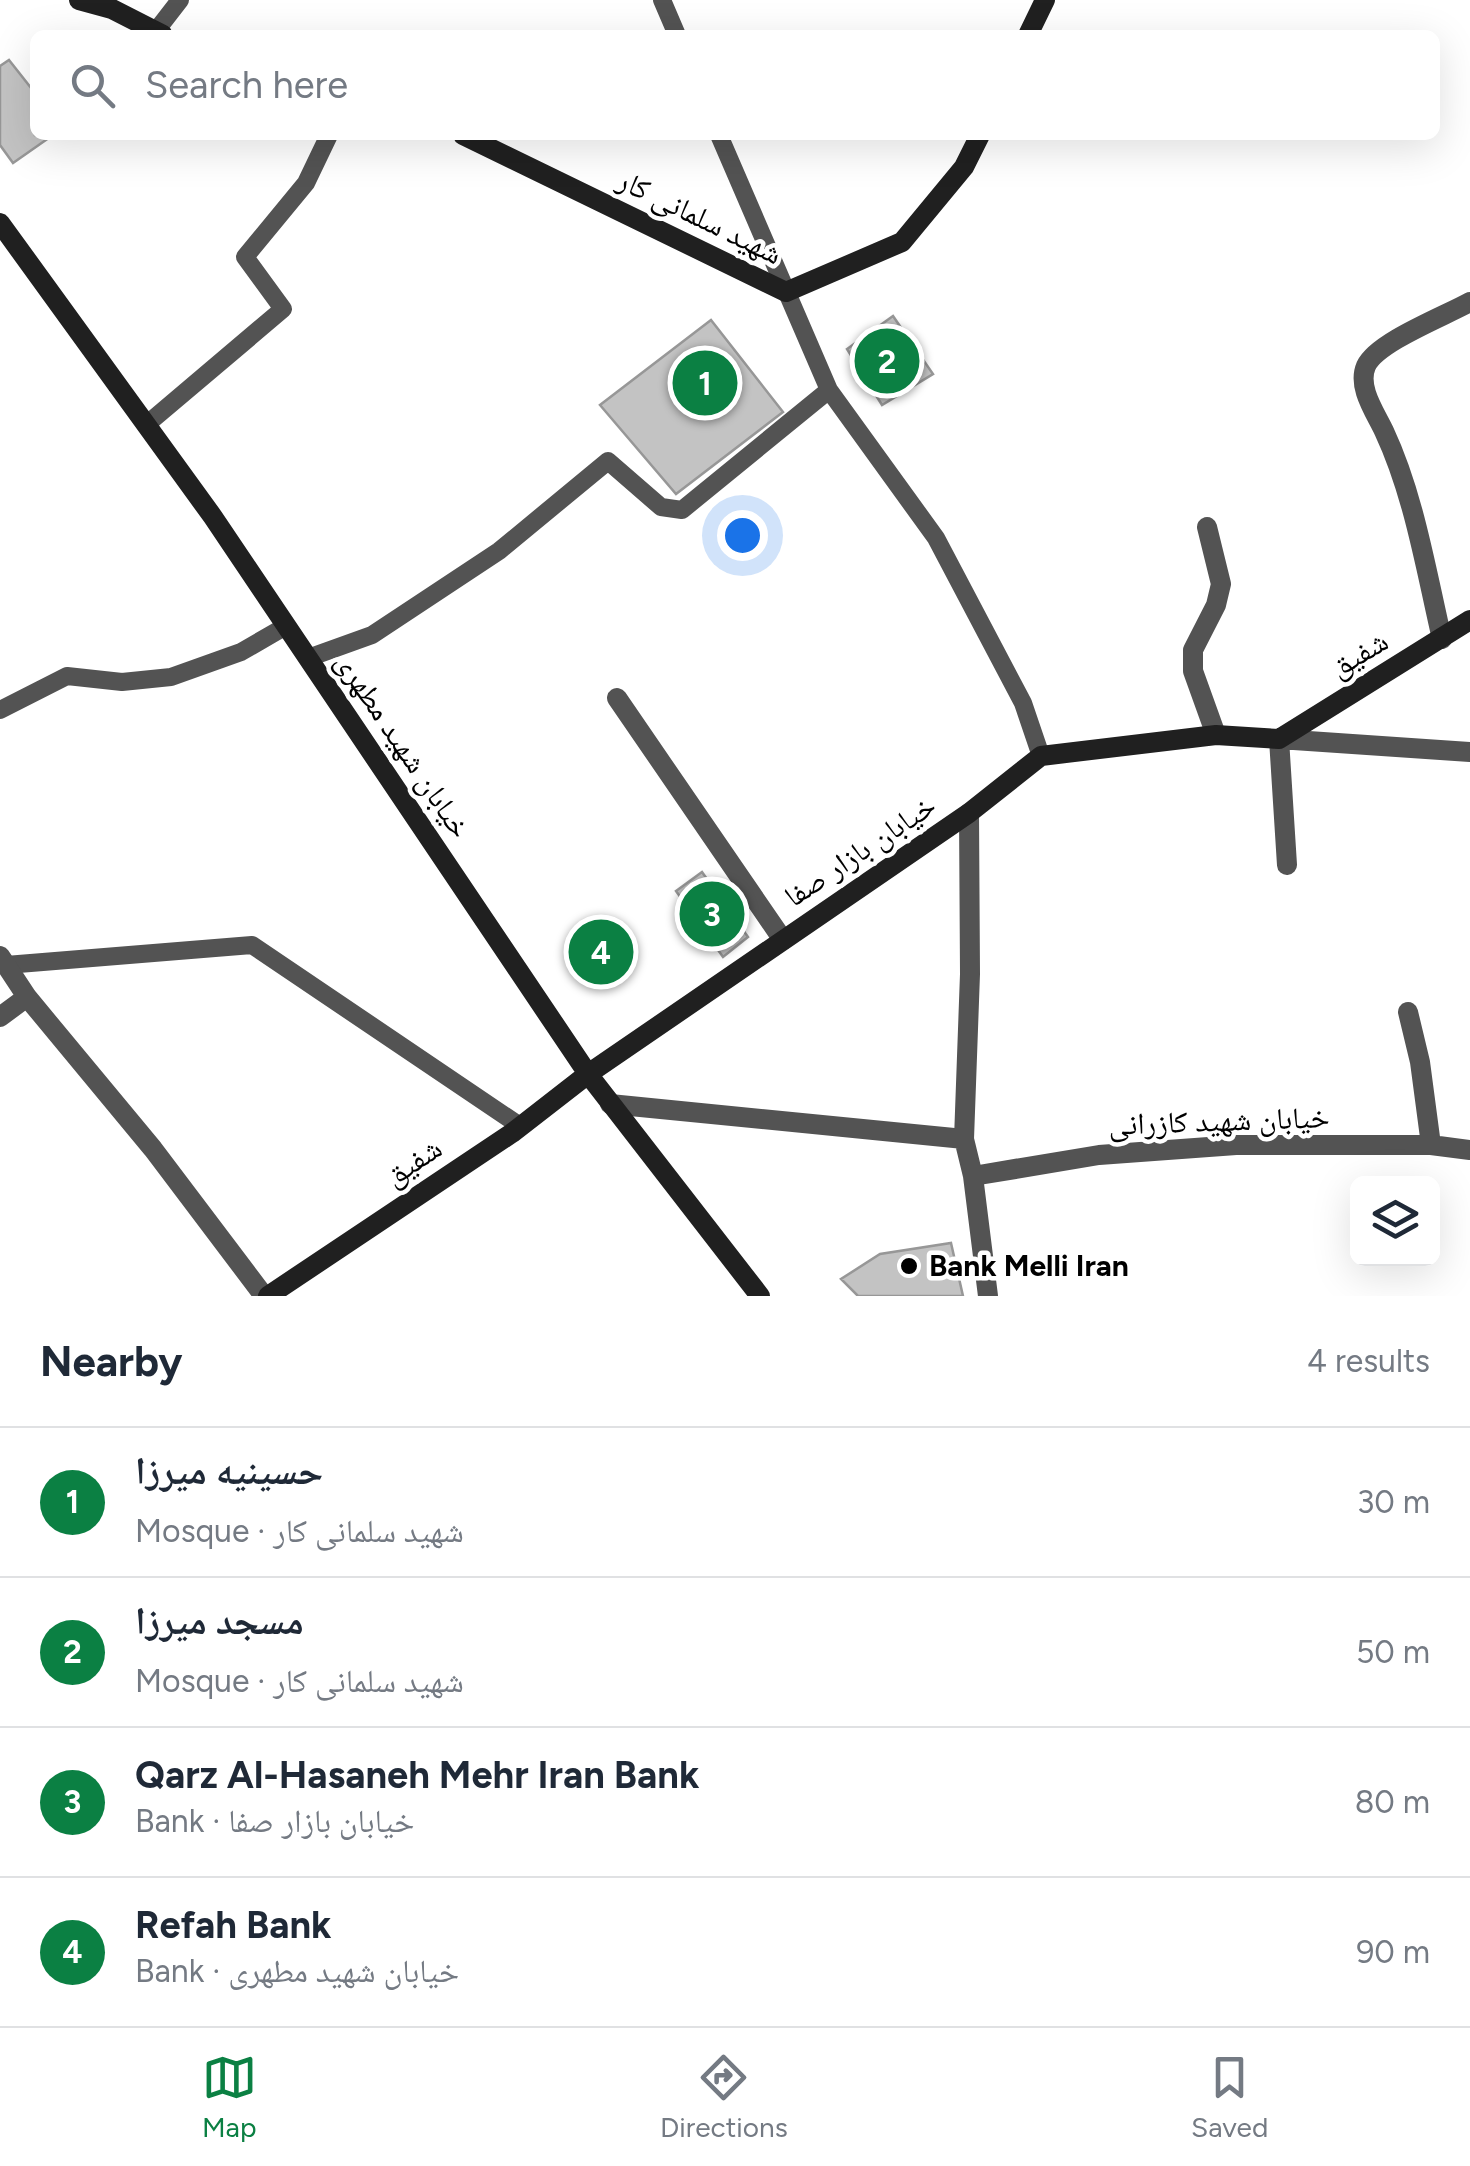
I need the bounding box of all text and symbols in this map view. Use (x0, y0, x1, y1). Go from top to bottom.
search box (30, 30, 1440, 140)
icon: search (65, 58, 120, 113)
text: Search here (145, 62, 348, 108)
street label: شهید سلمانی کار (611, 160, 789, 272)
pin: 2 (854, 324, 920, 398)
pin: 1 (672, 346, 738, 420)
your location (717, 510, 768, 561)
street label: شفیق (1323, 622, 1395, 685)
street label: خیابان شهید مطهری (328, 645, 479, 845)
street label: خیابان بازار صفا (777, 786, 942, 915)
pin: 3 (680, 876, 744, 952)
pin: 4 (568, 914, 634, 990)
street label: خیابان شهید کازرانی (1108, 1098, 1330, 1143)
street label: شفیق (377, 1129, 449, 1194)
map controls (1350, 1176, 1440, 1266)
button: layers (1350, 1176, 1440, 1266)
place label: Bank Melli Iran (929, 1247, 1129, 1284)
marker: Bank Melli Iran (898, 1255, 920, 1277)
text: Nearby (40, 1336, 182, 1387)
text: 4 results (1307, 1342, 1430, 1380)
text: حسینیه میرزا (135, 1448, 323, 1494)
text: 1 (66, 1483, 79, 1521)
text: 30 m (1357, 1483, 1430, 1521)
text: Mosque · شهید سلمانی کار (135, 1512, 464, 1550)
text: مسجد میرزا (135, 1598, 304, 1644)
text: 2 (63, 1633, 82, 1671)
text: 50 m (1356, 1633, 1430, 1671)
text: Mosque · شهید سلمانی کار (135, 1662, 464, 1700)
text: Qarz Al-Hasaneh Mehr Iran Bank (135, 1752, 699, 1798)
text: 3 (64, 1783, 81, 1821)
text: 80 m (1355, 1783, 1430, 1821)
text: Bank · خیابان بازار صفا (135, 1802, 414, 1840)
text: Refah Bank (135, 1902, 332, 1948)
text: 4 (62, 1933, 83, 1971)
text: 90 m (1356, 1933, 1430, 1971)
text: Bank · خیابان شهید مطهری (135, 1952, 459, 1990)
tab: Map (202, 2050, 257, 2144)
tab: Directions (660, 2050, 788, 2144)
tab: Saved (1191, 2050, 1268, 2144)

